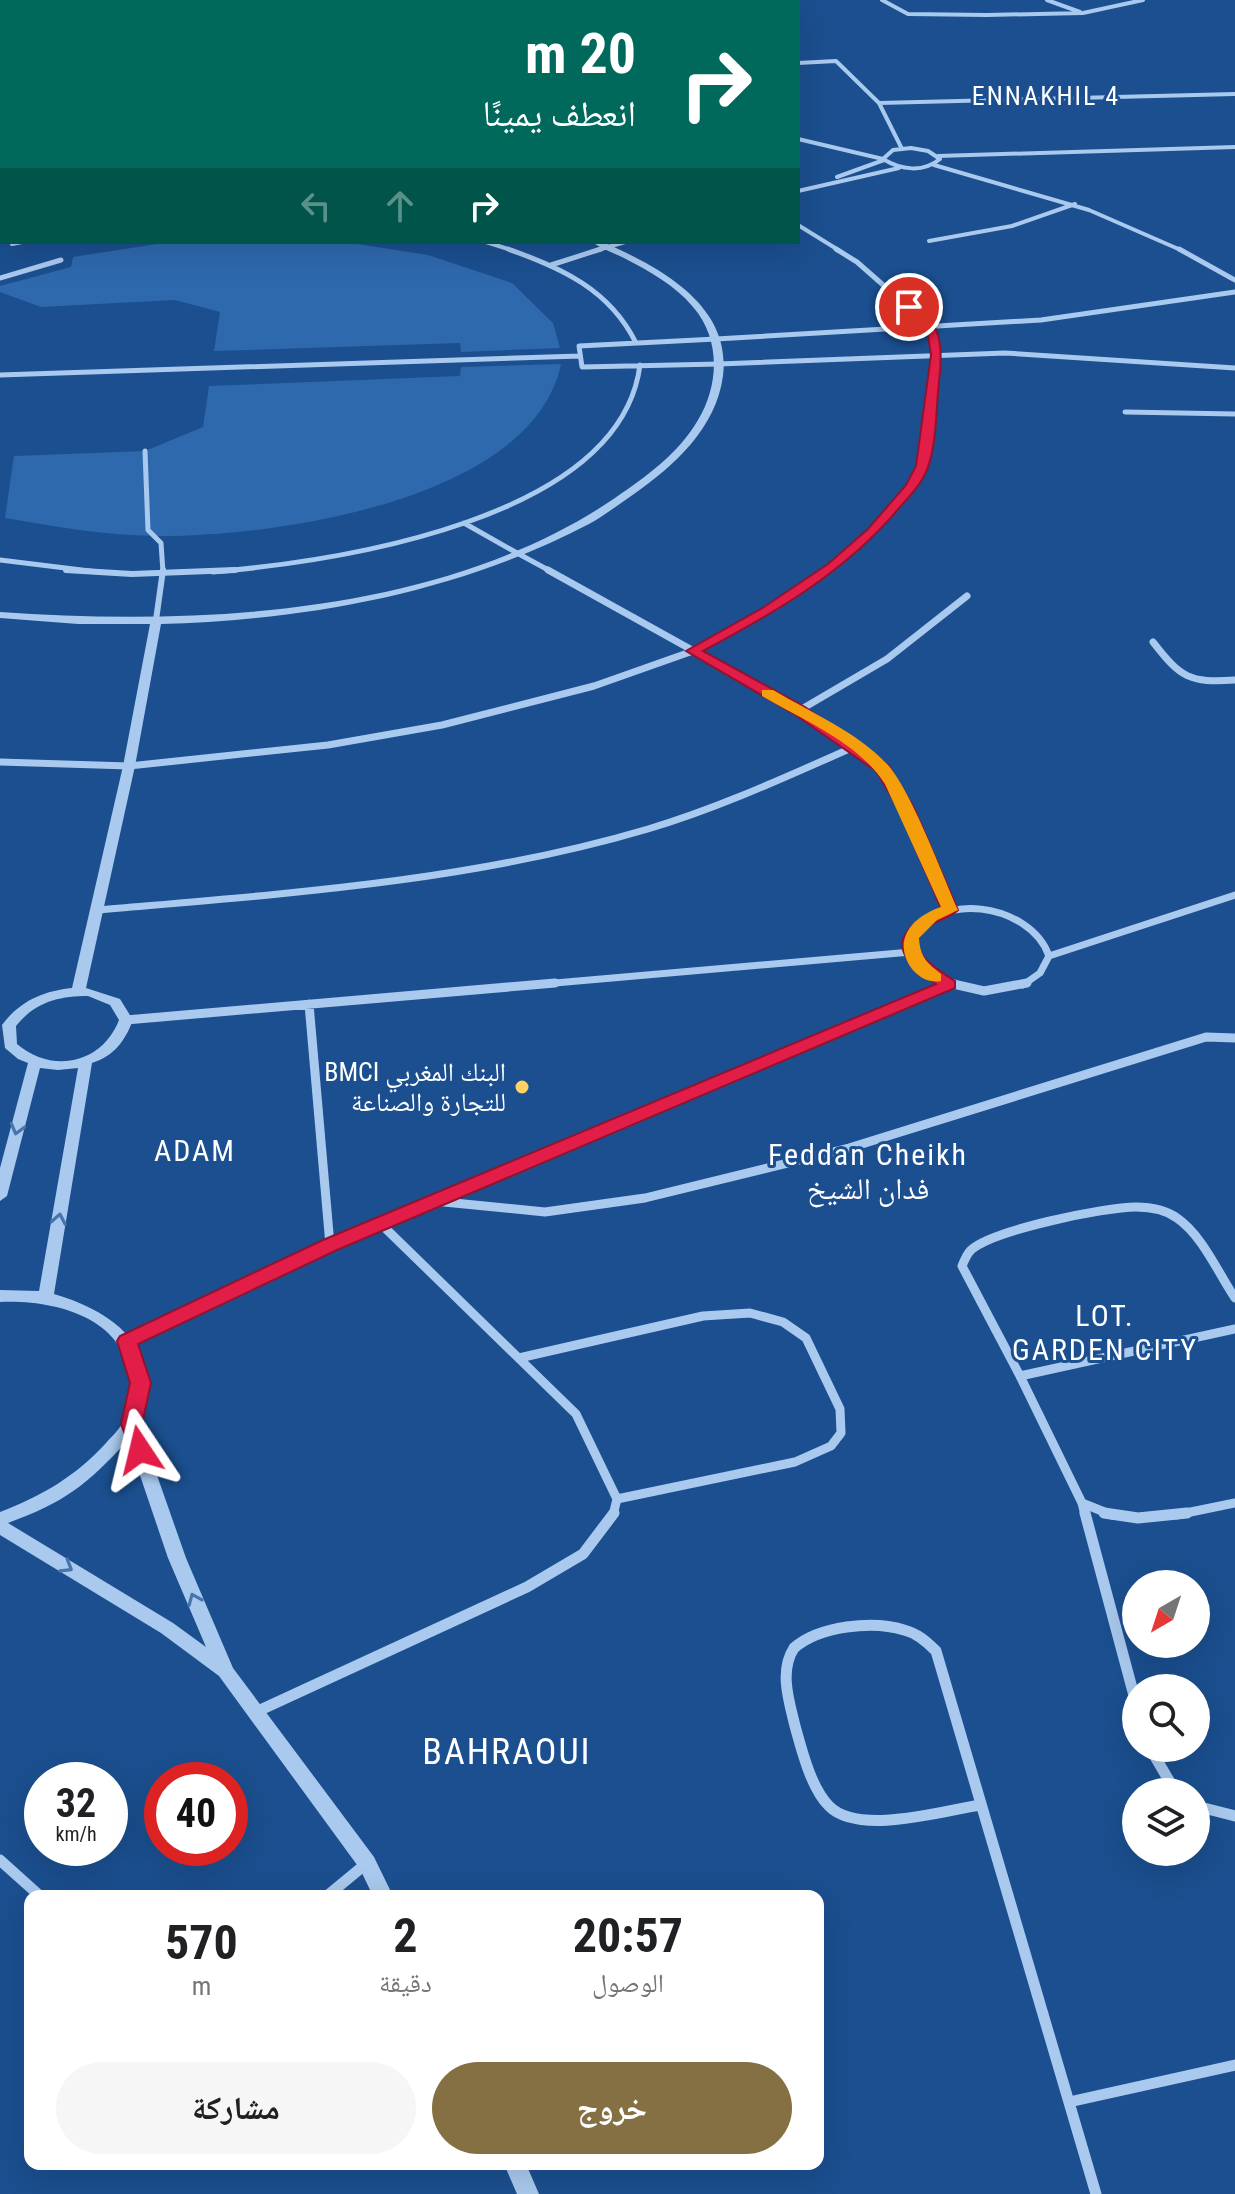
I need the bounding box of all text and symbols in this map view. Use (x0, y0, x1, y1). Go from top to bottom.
text: 20 m (525, 21, 636, 87)
icon: right (664, 32, 768, 136)
district label: ENNAKHIL 4 (972, 81, 1120, 111)
text: انعطف يمينًا (483, 93, 636, 135)
icon: left (294, 184, 338, 228)
icon: ahead (378, 184, 422, 228)
icon: right (462, 184, 506, 228)
pin (875, 273, 943, 341)
icon: arrive (887, 285, 931, 329)
place label: BMCI البنك المغربي للتجارة والصناعة (324, 1057, 506, 1117)
marker: BMCI البنك المغربي للتجارة والصناعة (513, 1078, 531, 1096)
one-way arrow (10, 1121, 27, 1135)
district label: ADAM (154, 1133, 236, 1168)
district label: Feddan Cheikh فدان الشيخ (768, 1137, 968, 1208)
one-way arrow (50, 1212, 67, 1226)
district label: LOT. GARDEN CITY (1012, 1298, 1198, 1367)
position arrow (98, 1408, 182, 1492)
one-way arrow (58, 1558, 73, 1573)
north arrow (1122, 1570, 1210, 1658)
map controls (1122, 1570, 1210, 1866)
one-way arrow (188, 1593, 204, 1607)
button: search (1122, 1674, 1210, 1762)
district label: BAHRAOUI (422, 1731, 592, 1773)
speed limit sign: 40 (144, 1762, 248, 1866)
button: layers (1122, 1778, 1210, 1866)
text: 32 (56, 1780, 96, 1827)
text: km/h (55, 1822, 97, 1846)
text: 2 (393, 1907, 417, 1964)
text: 20:57 (573, 1907, 683, 1964)
text: 570 (165, 1914, 238, 1971)
text: دقيقة (379, 1968, 432, 1998)
text: الوصول (592, 1968, 664, 1998)
text: m (192, 1971, 211, 2001)
button: مشاركة (56, 2062, 416, 2154)
button: خروج (432, 2062, 792, 2154)

